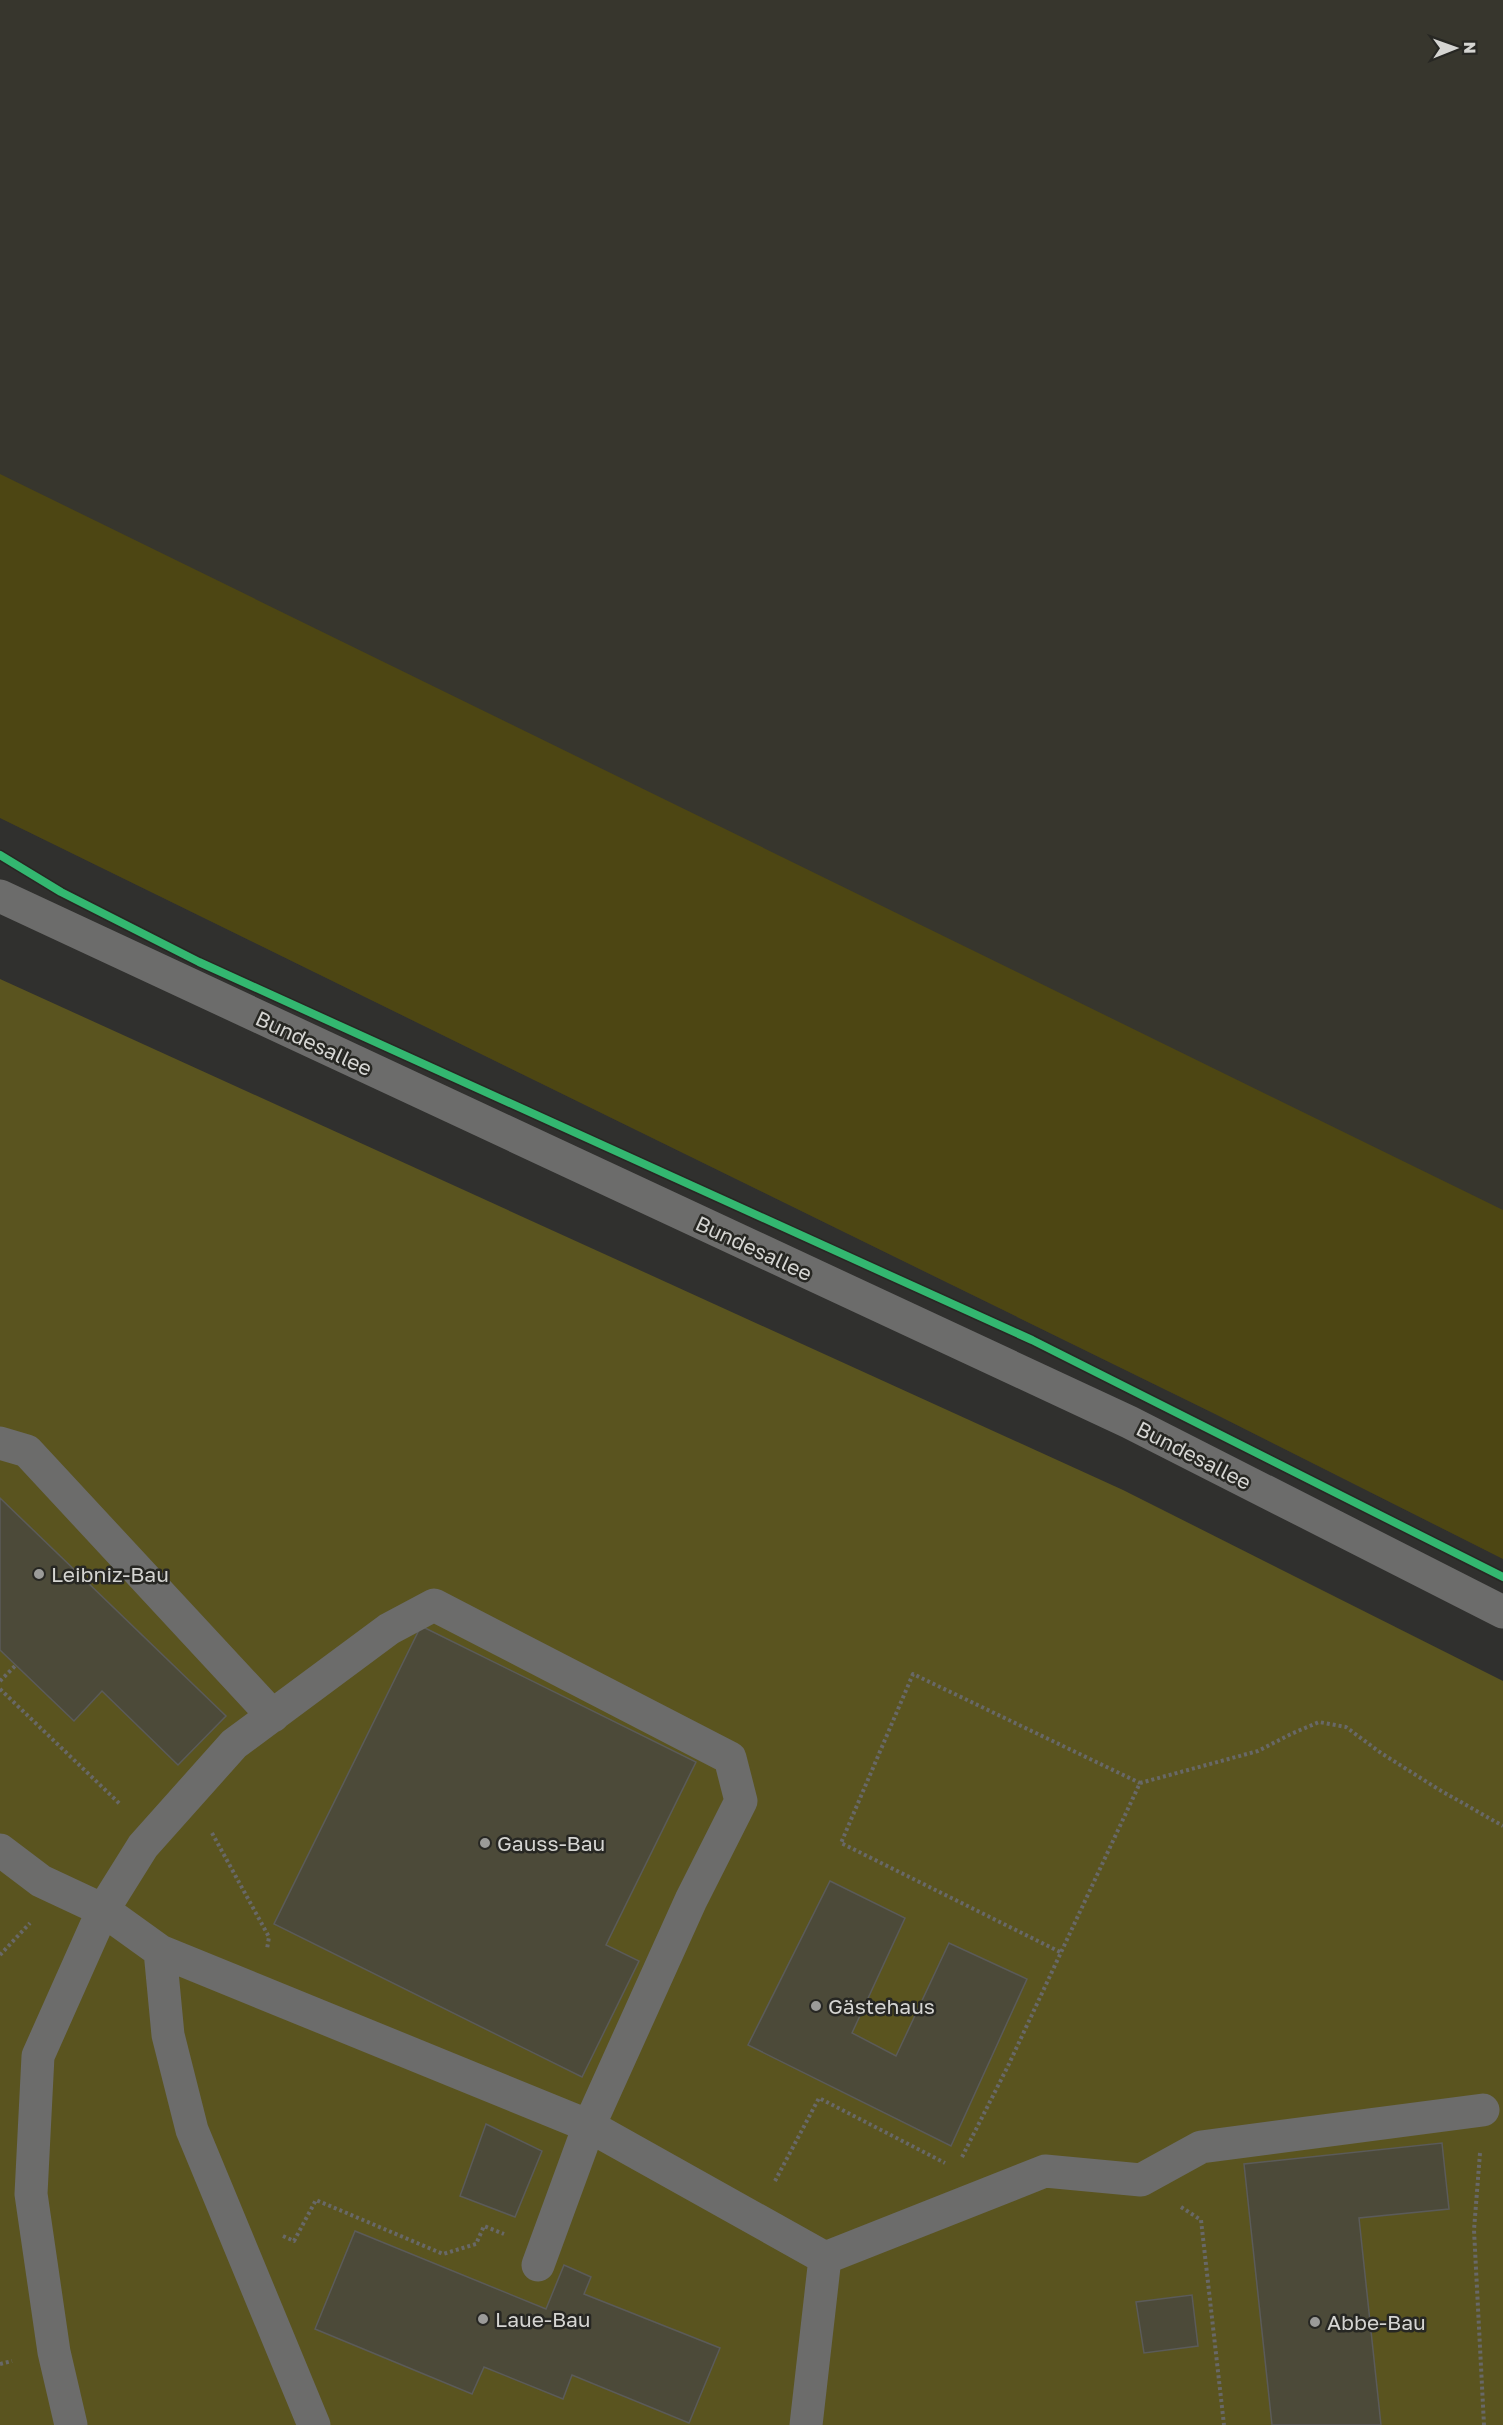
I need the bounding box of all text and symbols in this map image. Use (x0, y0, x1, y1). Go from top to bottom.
north arrow (1425, 18, 1485, 78)
text: N (1460, 41, 1480, 54)
street label: Bundesallee (252, 1005, 376, 1081)
street label: Bundesallee (692, 1210, 816, 1286)
street label: Bundesallee (1132, 1415, 1256, 1495)
place label: Leibniz-Bau (51, 1561, 169, 1587)
marker: Leibniz-Bau (32, 1567, 46, 1581)
place label: Gauss-Bau (497, 1830, 605, 1856)
marker: Gauss-Bau (478, 1836, 492, 1850)
place label: Gästehaus (828, 1993, 935, 2019)
marker: Gästehaus (809, 1999, 823, 2013)
place label: Laue-Bau (495, 2306, 591, 2332)
place label: Abbe-Bau (1327, 2309, 1426, 2335)
marker: Laue-Bau (476, 2312, 490, 2326)
marker: Abbe-Bau (1308, 2315, 1322, 2329)

